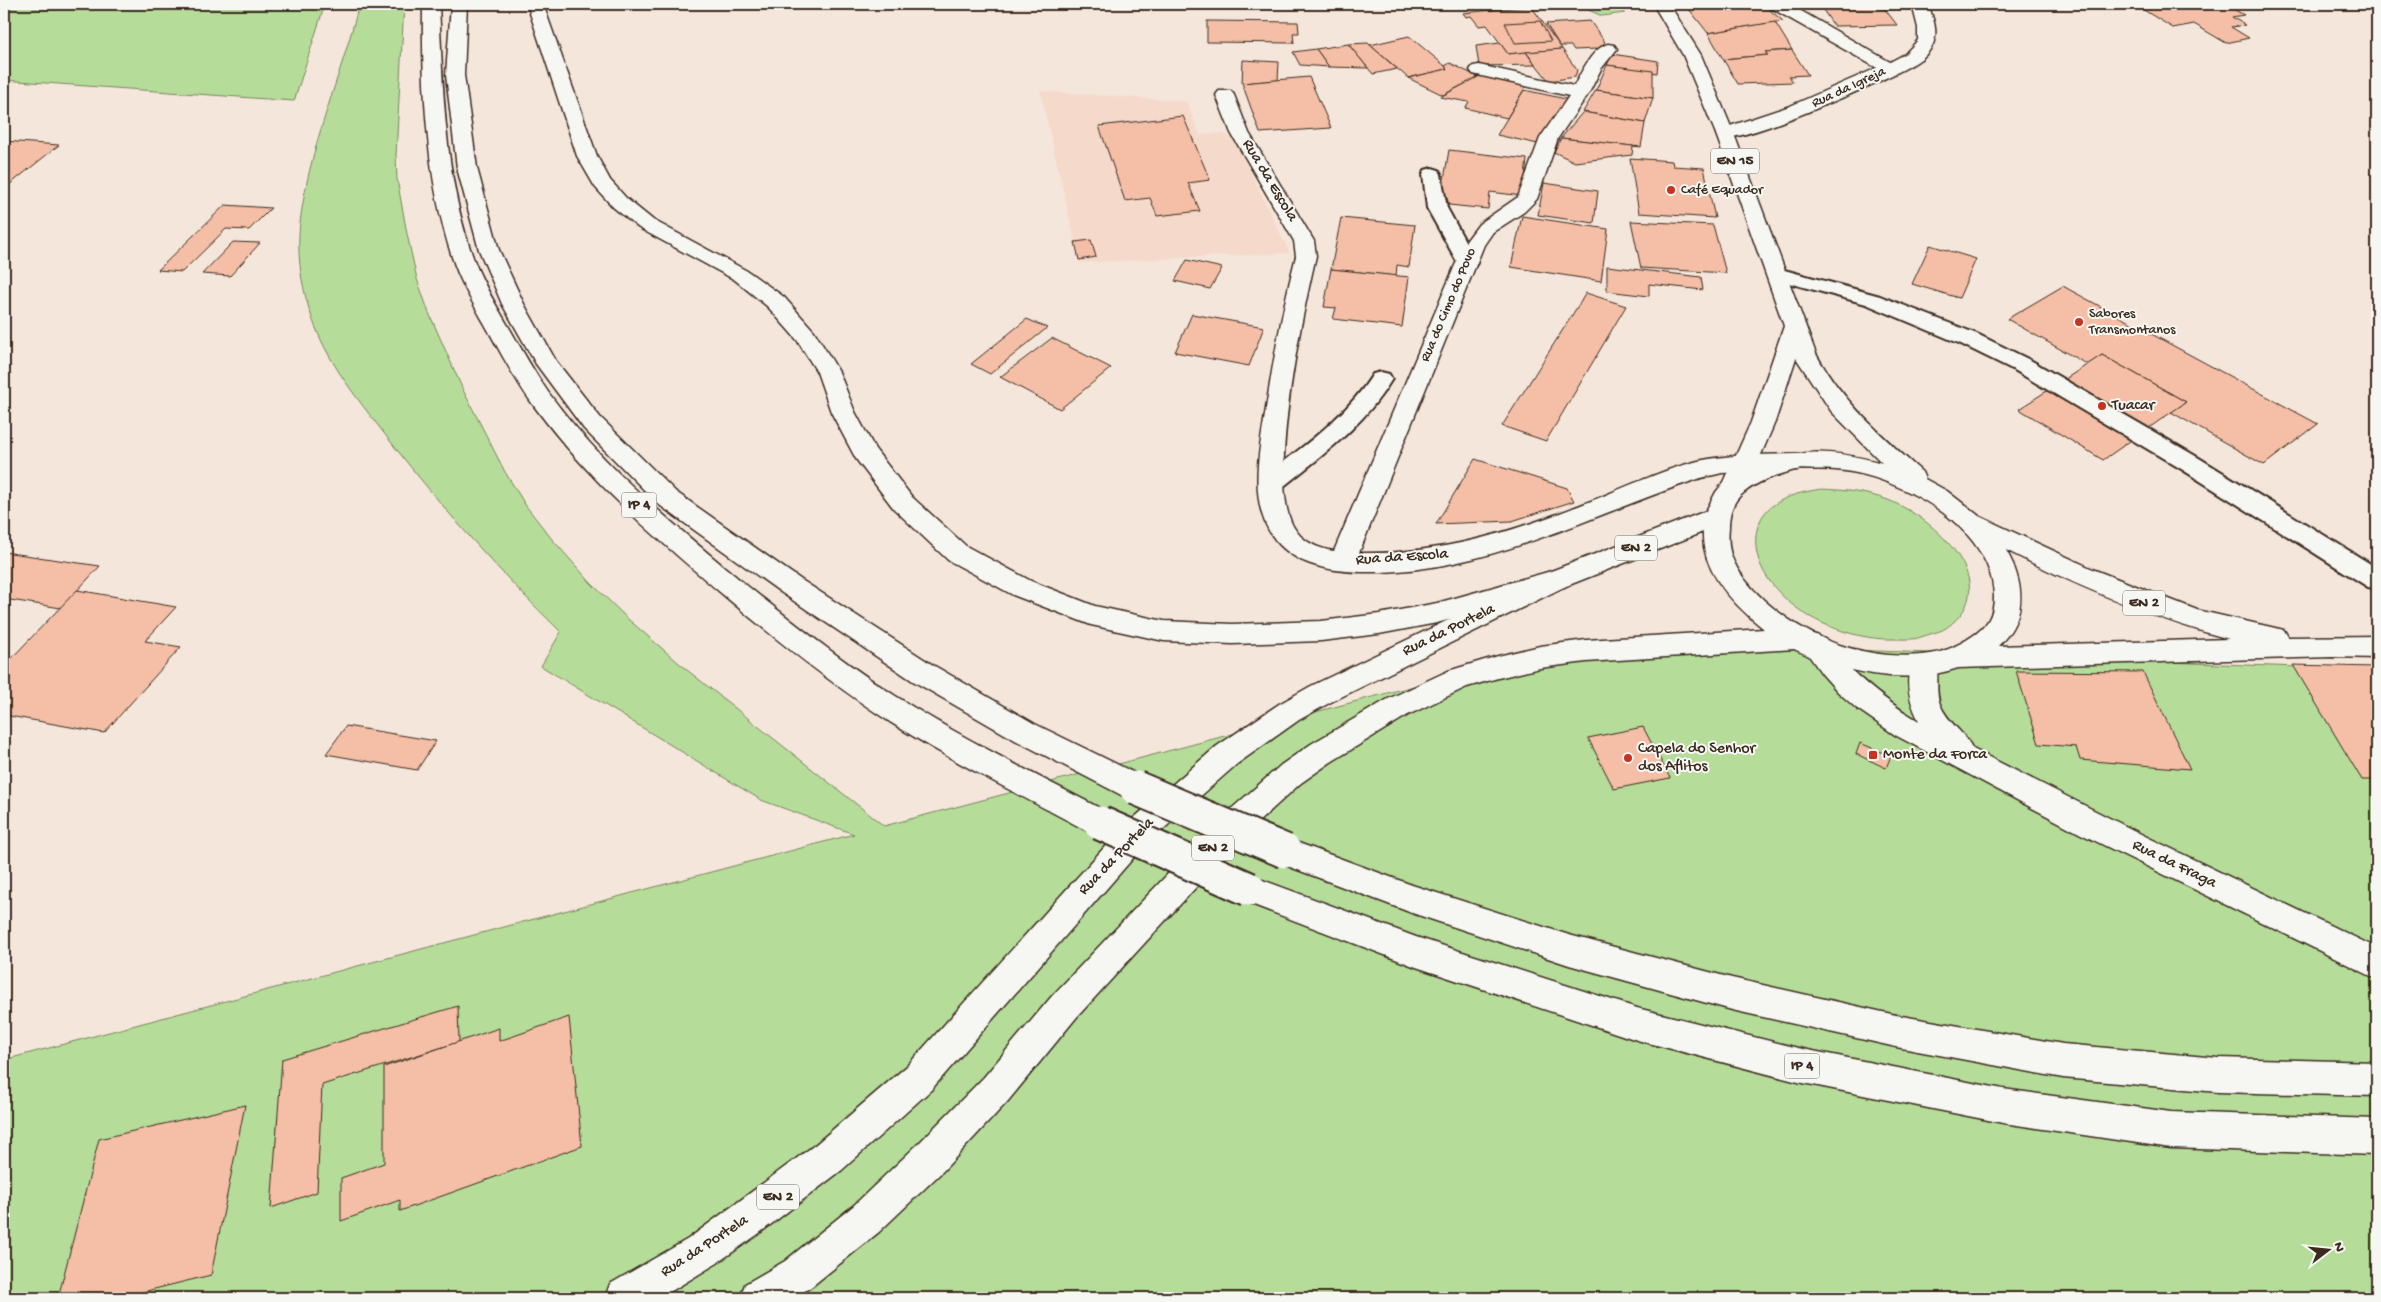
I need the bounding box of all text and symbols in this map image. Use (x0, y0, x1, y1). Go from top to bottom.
street label: Rua da Igreja (1809, 63, 1890, 113)
street label: Rua da Escola (1237, 136, 1302, 227)
road number: EN 15 (1711, 148, 1759, 174)
place label: Café Equador (1681, 182, 1764, 199)
marker: Café Equador (1665, 184, 1677, 196)
street label: Rua do Cimo do Povo (1417, 245, 1481, 365)
place label: Sabores Transmontanos (2088, 306, 2176, 339)
marker: Sabores Transmontanos (2073, 316, 2085, 328)
place label: Tuacar (2111, 397, 2156, 416)
marker: Tuacar (2096, 400, 2108, 412)
road number: IP 4 (622, 492, 656, 518)
road number: EN 2 (1615, 536, 1657, 560)
street label: Rua da Escola (1355, 545, 1450, 571)
road number: EN 2 (2123, 590, 2165, 616)
street label: Rua da Portela (1400, 600, 1499, 662)
place label: Capela do Senhor dos Aflitos (1638, 740, 1757, 777)
place label: Monte da Forca (1883, 746, 1988, 765)
marker: Monte da Forca (1867, 749, 1879, 761)
marker: Capela do Senhor dos Aflitos (1622, 752, 1634, 764)
street label: Rua da Portela (1075, 813, 1160, 900)
road number: EN 2 (1192, 836, 1234, 860)
street label: Rua da Fraga (2129, 836, 2220, 894)
road number: IP 4 (1784, 1054, 1820, 1078)
road number: EN 2 (757, 1184, 799, 1210)
street label: Rua da Portela (658, 1211, 753, 1282)
north arrow (2304, 1224, 2354, 1274)
text: N (2329, 1240, 2348, 1254)

